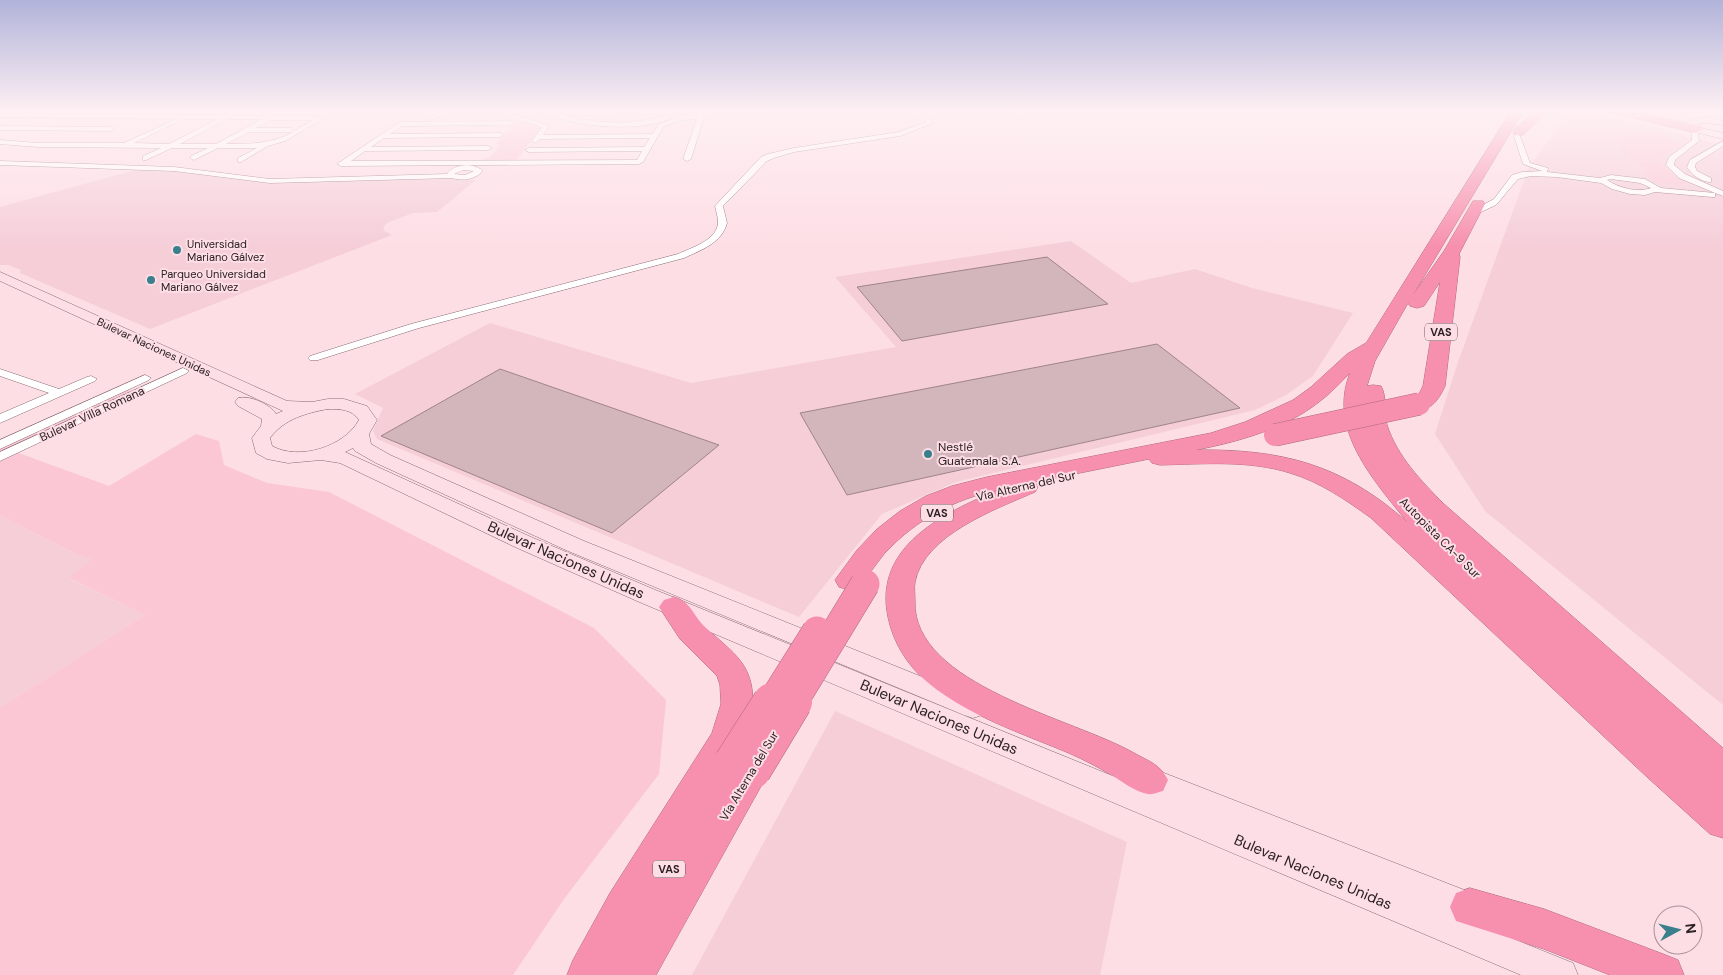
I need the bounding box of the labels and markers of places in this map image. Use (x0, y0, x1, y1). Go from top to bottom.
place label: Universidad Mariano Gálvez (187, 237, 264, 264)
marker: Universidad Mariano Gálvez (171, 244, 183, 256)
place label: Parqueo Universidad Mariano Gálvez (161, 267, 266, 294)
marker: Parqueo Universidad Mariano Gálvez (145, 274, 157, 286)
place label: Nestlé Guatemala S.A. (938, 439, 1021, 469)
marker: Nestlé Guatemala S.A. (922, 448, 934, 460)

